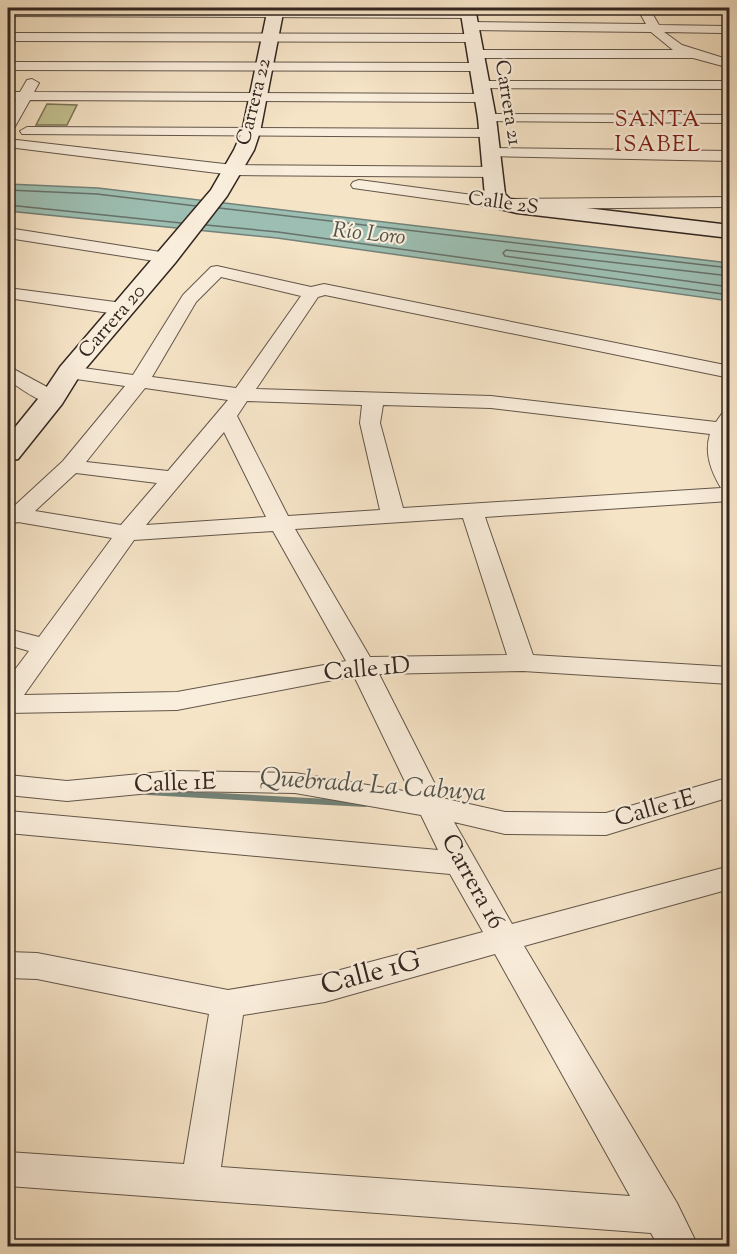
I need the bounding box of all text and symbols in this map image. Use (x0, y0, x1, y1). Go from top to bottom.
street label: Carrera 22 (230, 55, 280, 149)
street label: Carrera 21 (486, 58, 528, 148)
district label: SANTA ISABEL (615, 105, 701, 162)
street label: Calle 2S (466, 185, 540, 223)
water label: Río Loro (331, 215, 407, 255)
street label: Carrera 20 (73, 279, 153, 365)
street label: Calle 1D (322, 649, 412, 691)
water label: Quebrada La Cabuya (259, 760, 487, 812)
street label: Calle 1E (133, 766, 217, 802)
street label: Calle 1E (611, 781, 700, 837)
street label: Carrera 16 (432, 828, 512, 936)
street label: Calle 1G (317, 941, 425, 1007)

